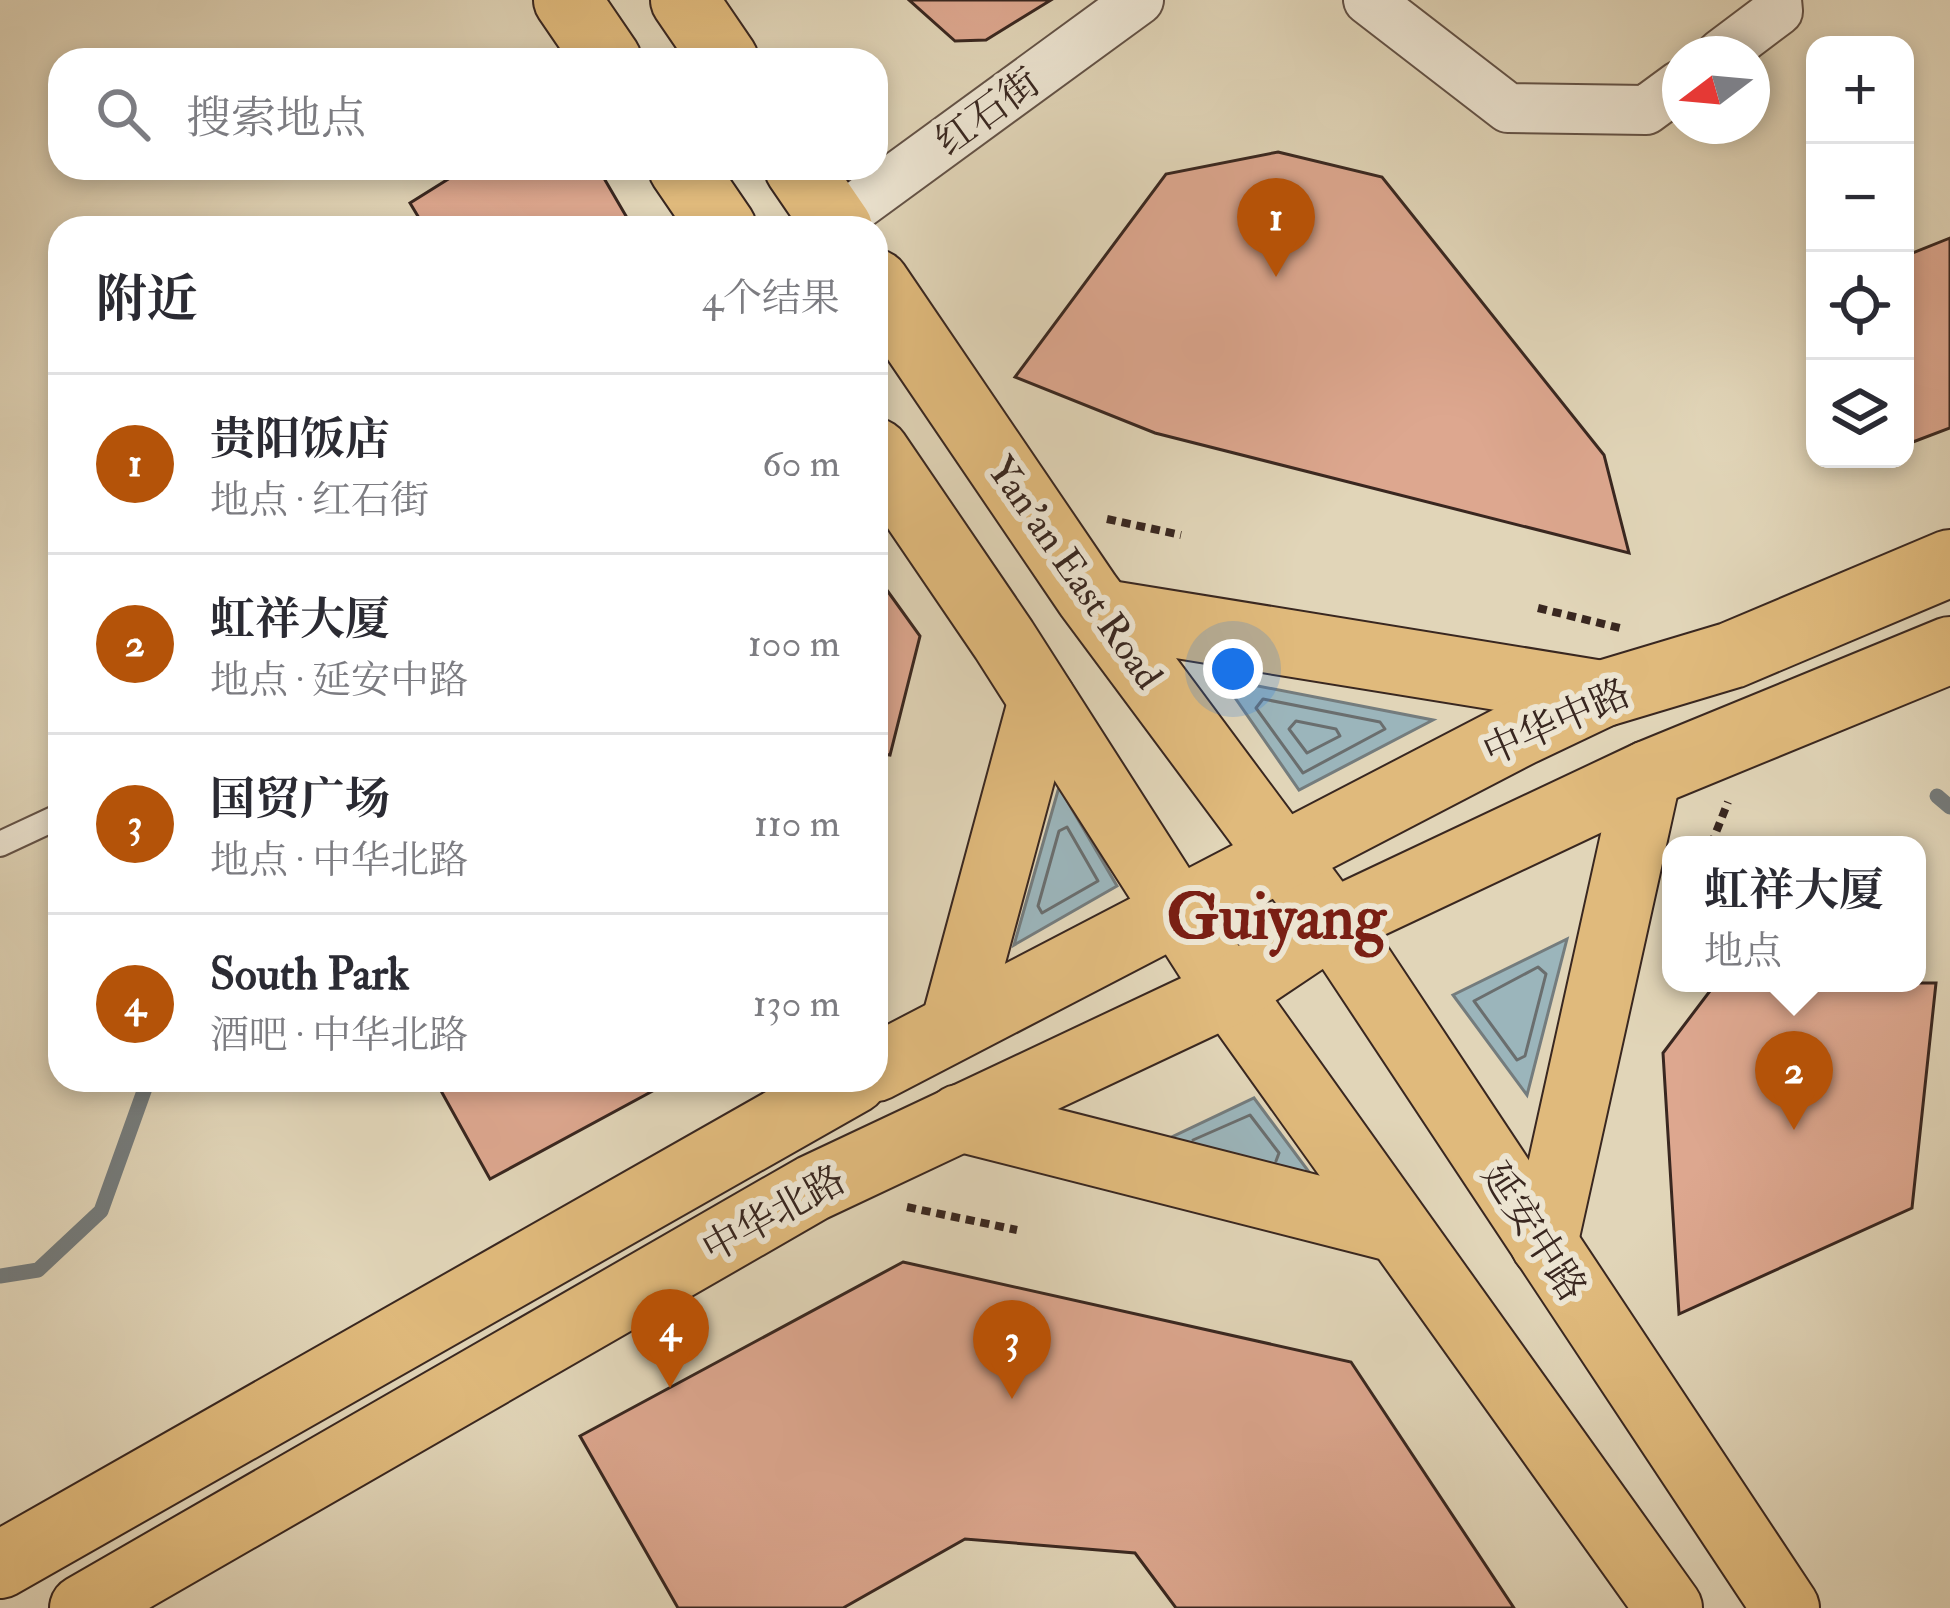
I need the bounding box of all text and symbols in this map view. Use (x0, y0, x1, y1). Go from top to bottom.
north arrow (1662, 36, 1770, 144)
map controls (1806, 36, 1914, 468)
button: + (1806, 36, 1914, 144)
search box (48, 48, 888, 180)
street label: 红石街 (926, 58, 1050, 166)
icon: search (90, 81, 156, 147)
text: 搜索地点 (186, 91, 366, 147)
button: − (1806, 144, 1914, 252)
pin: 1 (1237, 178, 1315, 277)
button: locate (1806, 252, 1914, 360)
text: 附近 (96, 268, 198, 332)
text: 4个结果 (702, 274, 840, 323)
button: layers (1806, 360, 1914, 468)
text: 贵阳饭店 (210, 412, 390, 468)
text: 1 (128, 439, 142, 488)
text: 60 m (762, 439, 840, 488)
street label: Yan'an East Road (976, 447, 1173, 699)
text: 地点 · 红石街 (210, 476, 429, 525)
text: 虹祥大厦 (210, 592, 390, 648)
text: 2 (125, 619, 145, 668)
text: 100 m (748, 619, 840, 668)
your location (1203, 639, 1263, 699)
text: 地点 · 延安中路 (210, 656, 468, 705)
street label: 中华中路 (1475, 668, 1638, 776)
text: 国贸广场 (210, 772, 390, 828)
text: 3 (128, 799, 142, 848)
text: 110 m (754, 799, 840, 848)
text: 地点 · 中华北路 (210, 836, 468, 885)
popup (1662, 836, 1926, 992)
text: 虹祥大厦 (1704, 863, 1884, 919)
district label: Guiyang (1167, 879, 1387, 958)
text: 地点 (1704, 927, 1782, 976)
text: South Park (210, 947, 409, 1003)
text: 4 (124, 979, 146, 1028)
text: 130 m (753, 979, 840, 1028)
text: 酒吧 · 中华北路 (210, 1011, 468, 1060)
pin: 2 (1755, 1031, 1833, 1130)
street label: 延安中路 (1471, 1153, 1597, 1311)
street label: 中华北路 (694, 1155, 854, 1274)
pin: 4 (631, 1289, 709, 1388)
pin: 3 (973, 1300, 1051, 1399)

